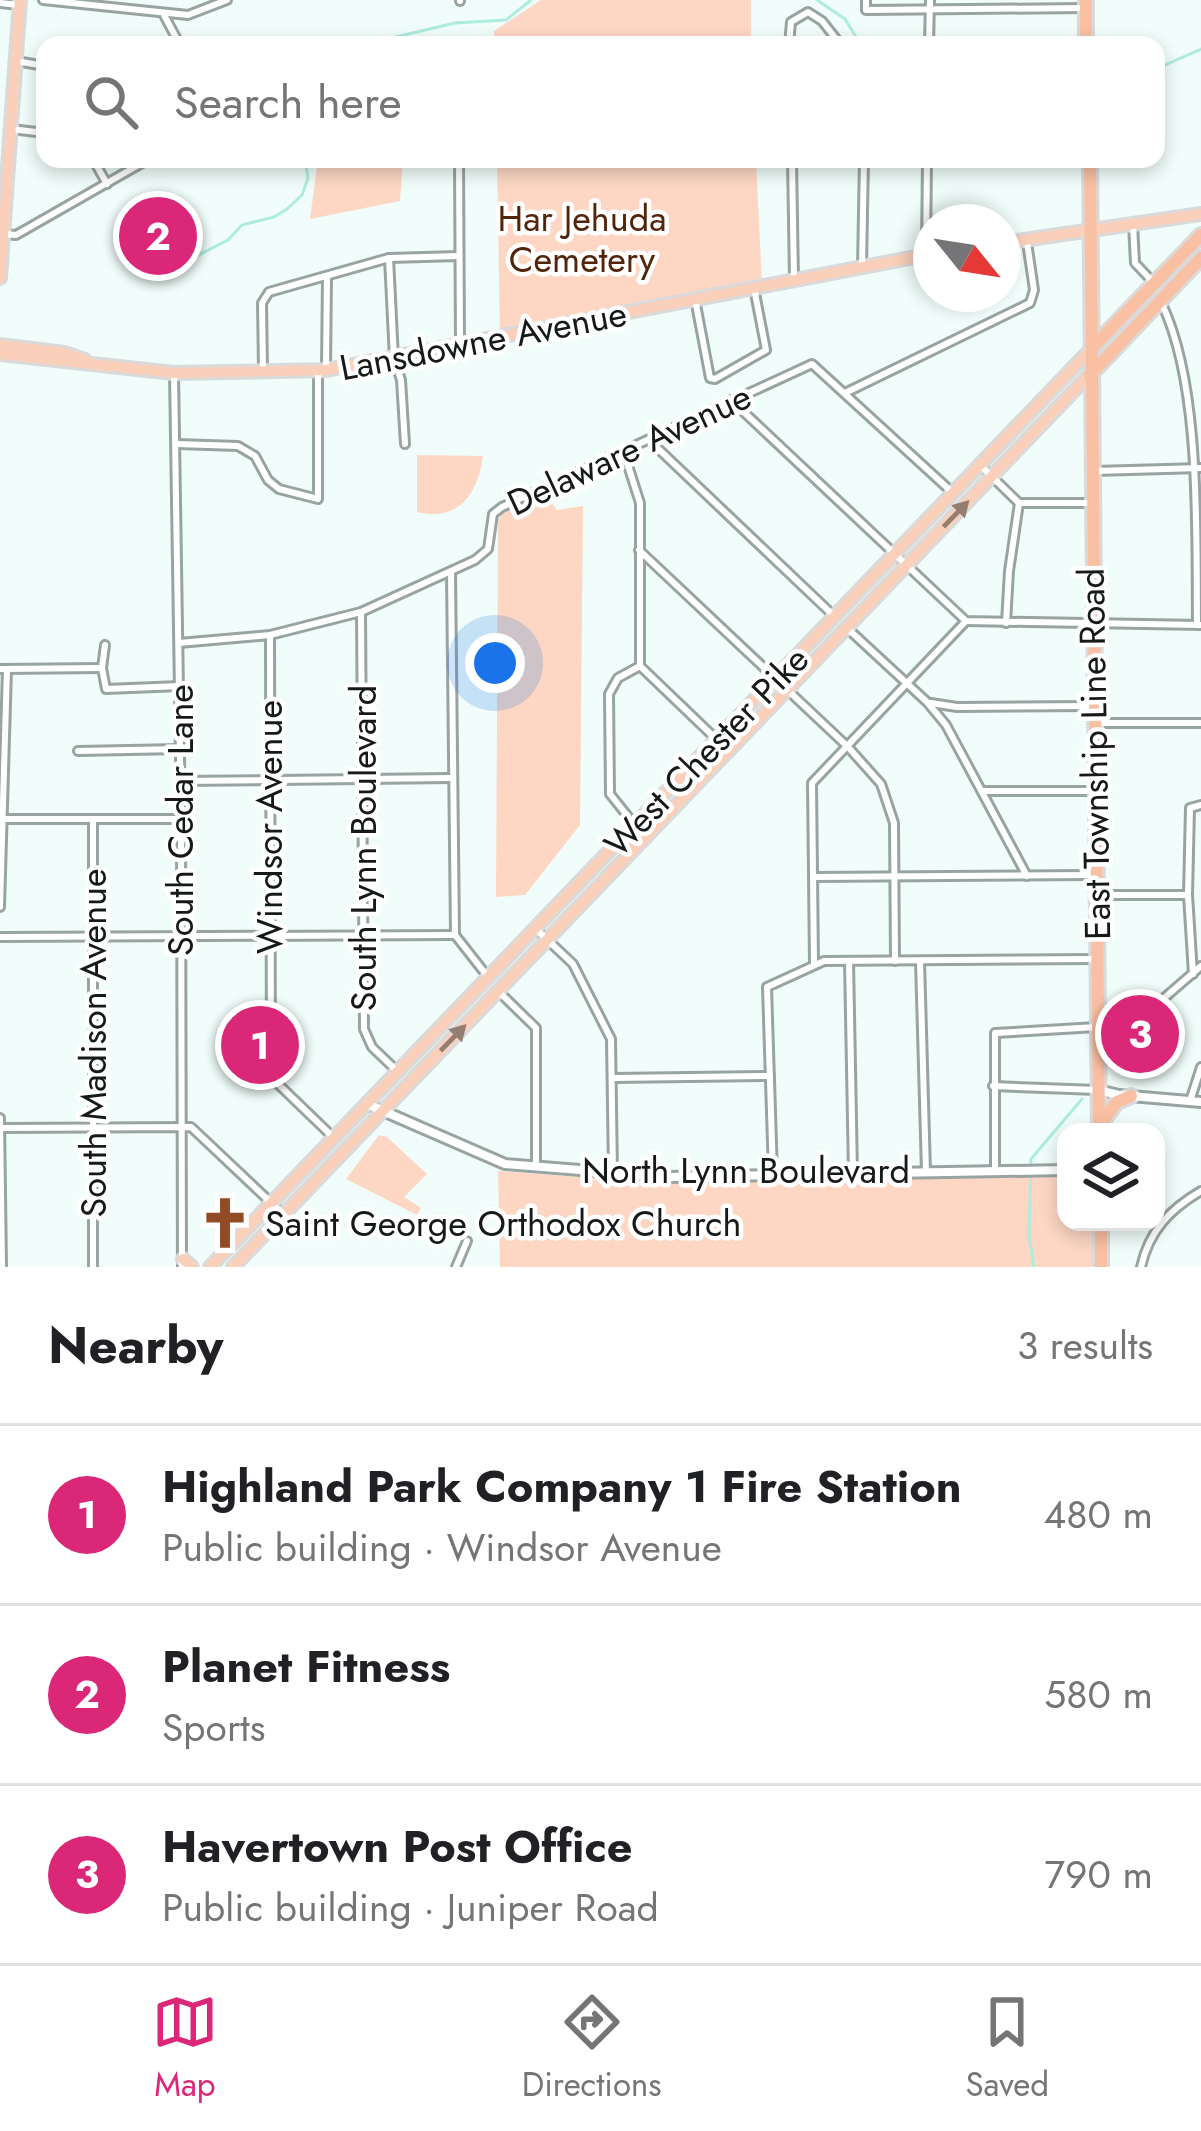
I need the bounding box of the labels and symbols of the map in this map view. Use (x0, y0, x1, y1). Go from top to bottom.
pin: 2 (119, 191, 197, 281)
park label: Har Jehuda Cemetery (497, 192, 667, 285)
north arrow (913, 204, 1021, 312)
street label: Lansdowne Avenue (335, 287, 631, 393)
street label: Delaware Avenue (499, 370, 759, 528)
one-way arrow (942, 500, 970, 529)
street label: East Township Line Road (1065, 567, 1123, 941)
your location (465, 633, 525, 693)
street label: West Chester Pike (592, 634, 820, 868)
street label: South Cedar Lane (154, 684, 206, 956)
street label: South Lynn Boulevard (337, 685, 389, 1011)
street label: Windsor Avenue (243, 700, 295, 954)
street label: South Madison Avenue (67, 869, 119, 1217)
pin: 3 (1101, 989, 1179, 1079)
pin: 1 (221, 1000, 299, 1090)
one-way arrow (438, 1024, 466, 1053)
street label: North Lynn Boulevard (582, 1144, 910, 1196)
church icon: Saint George Orthodox Church (196, 1194, 254, 1252)
place label: Saint George Orthodox Church (265, 1197, 741, 1249)

